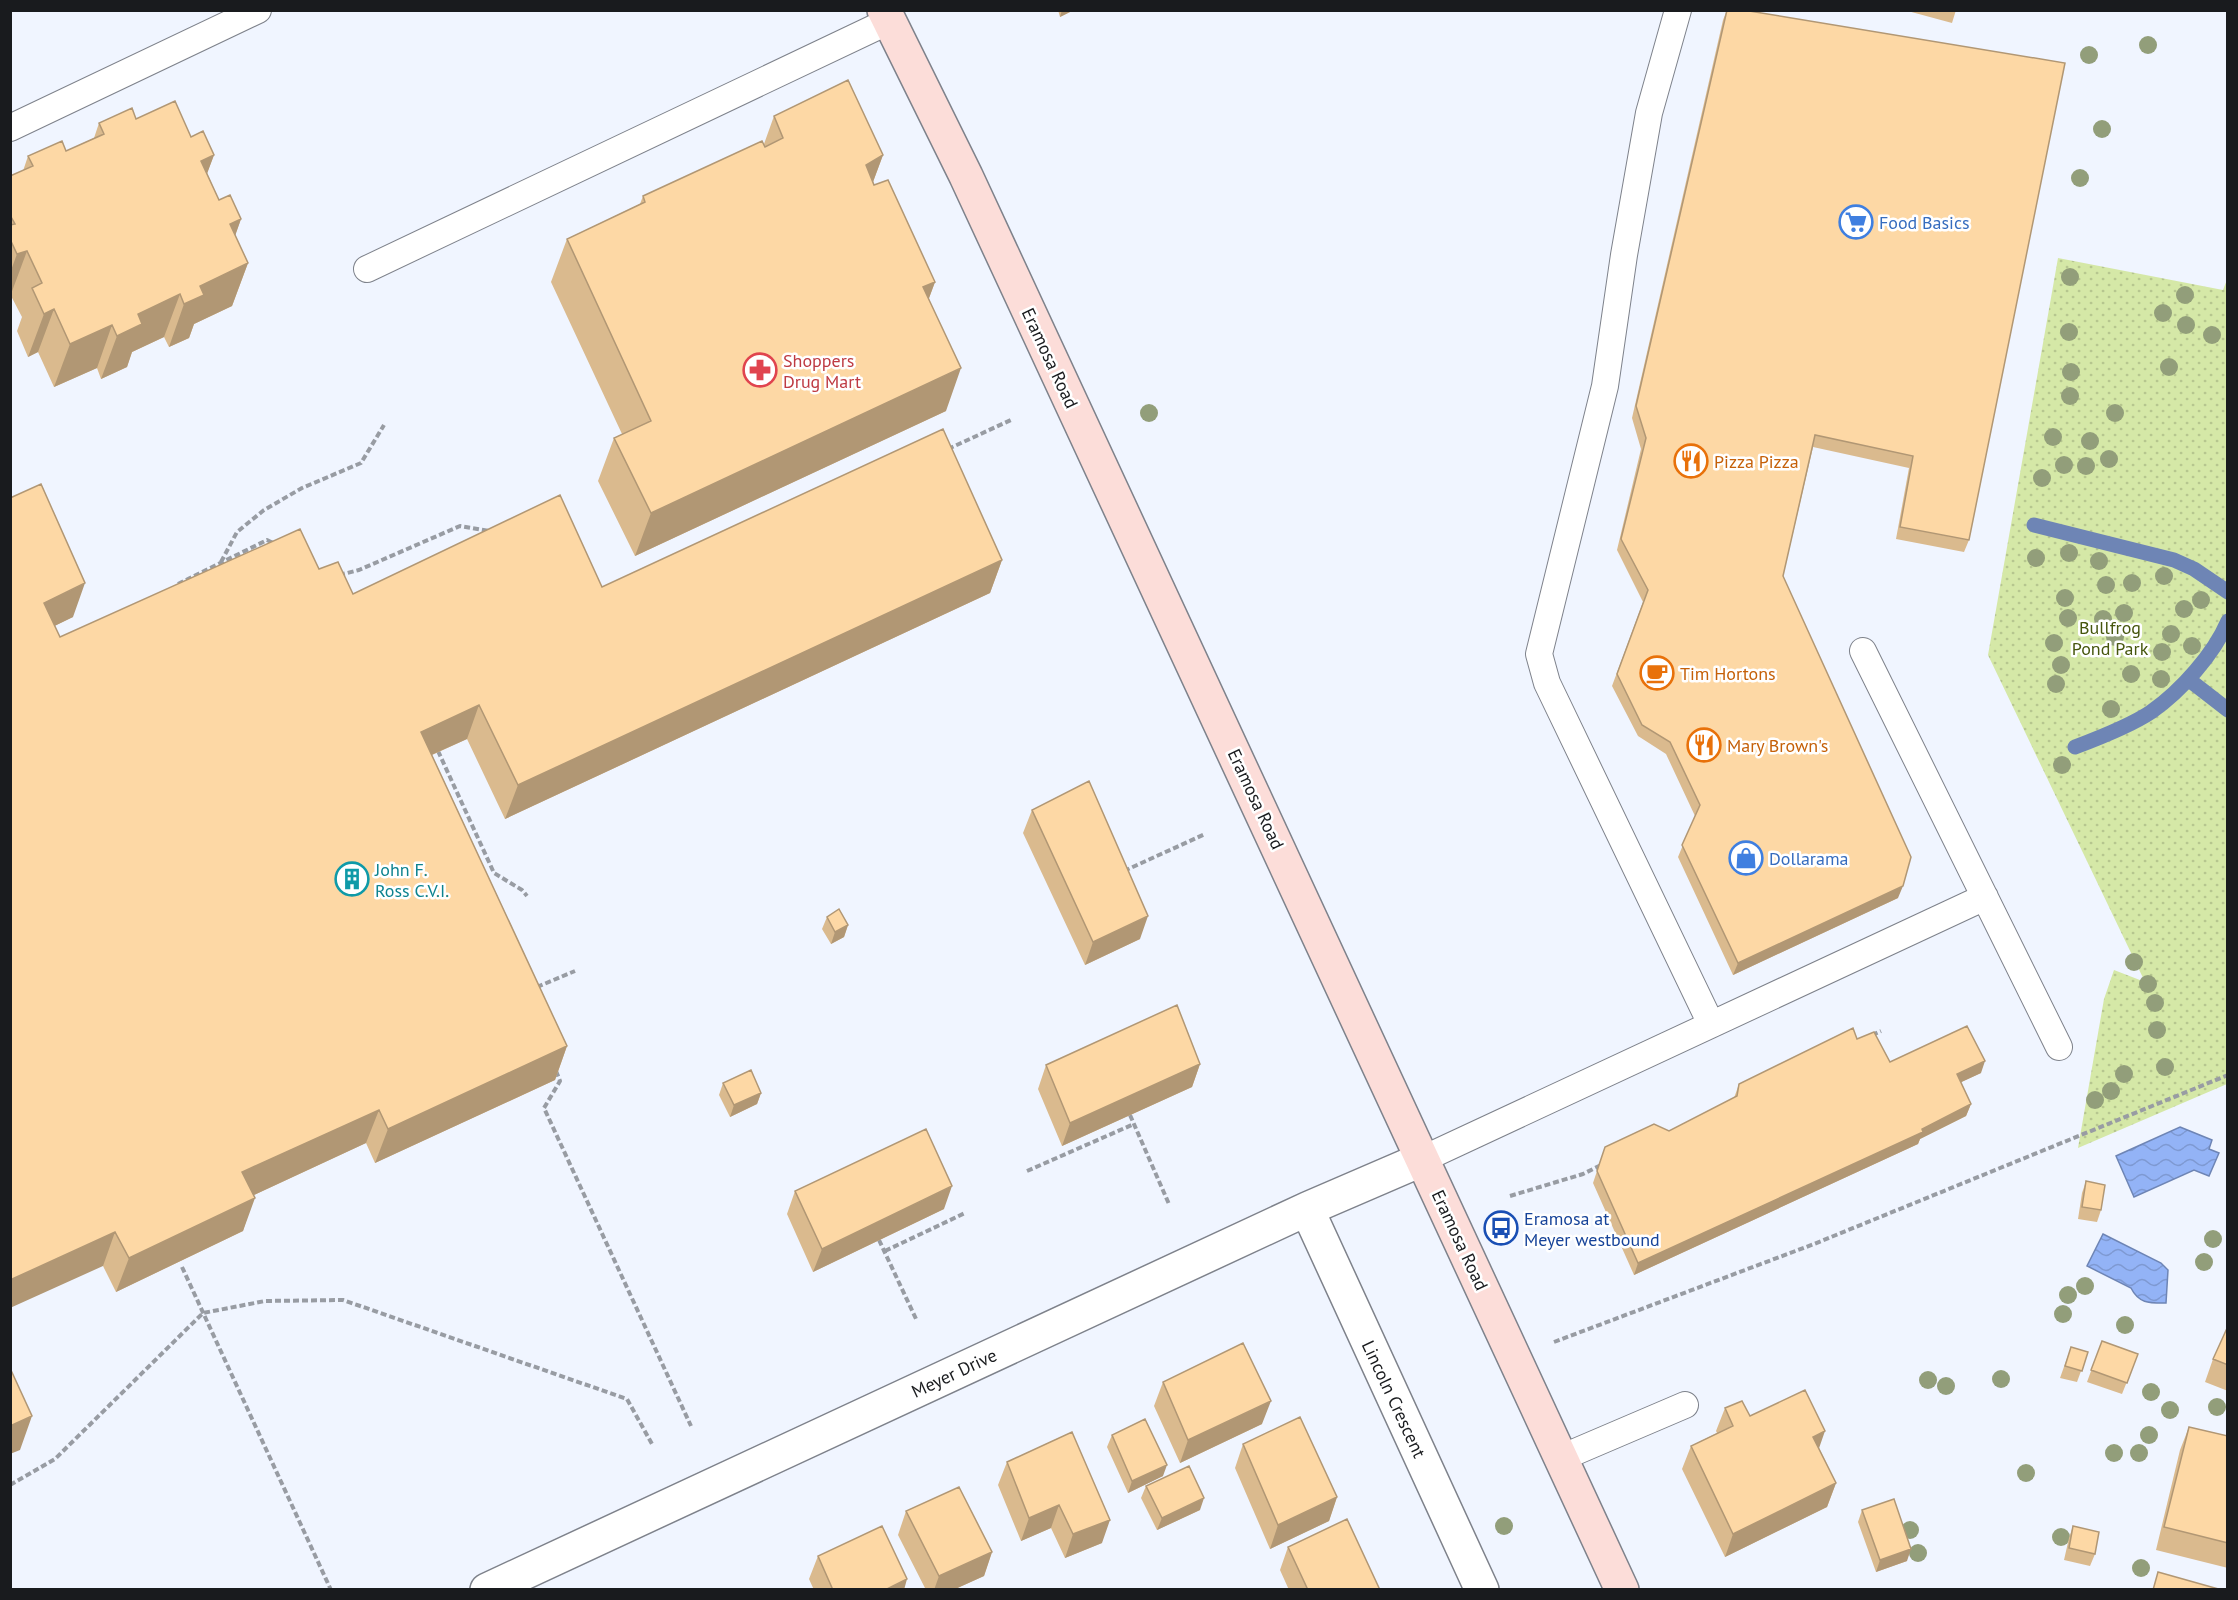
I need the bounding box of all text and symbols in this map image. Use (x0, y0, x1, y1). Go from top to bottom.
supermarket icon: Food Basics (1838, 204, 1874, 240)
place label: Food Basics (1879, 211, 1970, 234)
street label: Eramosa Road (1017, 304, 1083, 412)
place label: Shoppers Drug Mart (783, 349, 861, 393)
pharmacy icon: Shoppers Drug Mart (742, 352, 778, 388)
restaurant icon: Pizza Pizza (1673, 443, 1709, 479)
place label: Pizza Pizza (1714, 450, 1799, 473)
park label: Bullfrog Pond Park (2072, 616, 2149, 660)
cafe icon: Tim Hortons (1639, 655, 1675, 691)
place label: Tim Hortons (1680, 662, 1776, 685)
restaurant icon: Mary Brown's (1686, 727, 1722, 763)
place label: Mary Brown's (1727, 734, 1828, 757)
street label: Eramosa Road (1223, 745, 1289, 853)
shop icon: Dollarama (1728, 840, 1764, 876)
place label: Dollarama (1769, 847, 1848, 870)
place label: John F. Ross C.V.I. (374, 858, 449, 902)
building icon: John F. Ross C.V.I. (334, 861, 370, 897)
street label: Eramosa Road (1427, 1186, 1493, 1294)
place label: Eramosa at Meyer westbound (1524, 1207, 1660, 1251)
bus stop icon: Eramosa at Meyer westbound (1483, 1210, 1519, 1246)
street label: Lincoln Crescent (1357, 1337, 1431, 1461)
street label: Meyer Drive (908, 1343, 1000, 1403)

